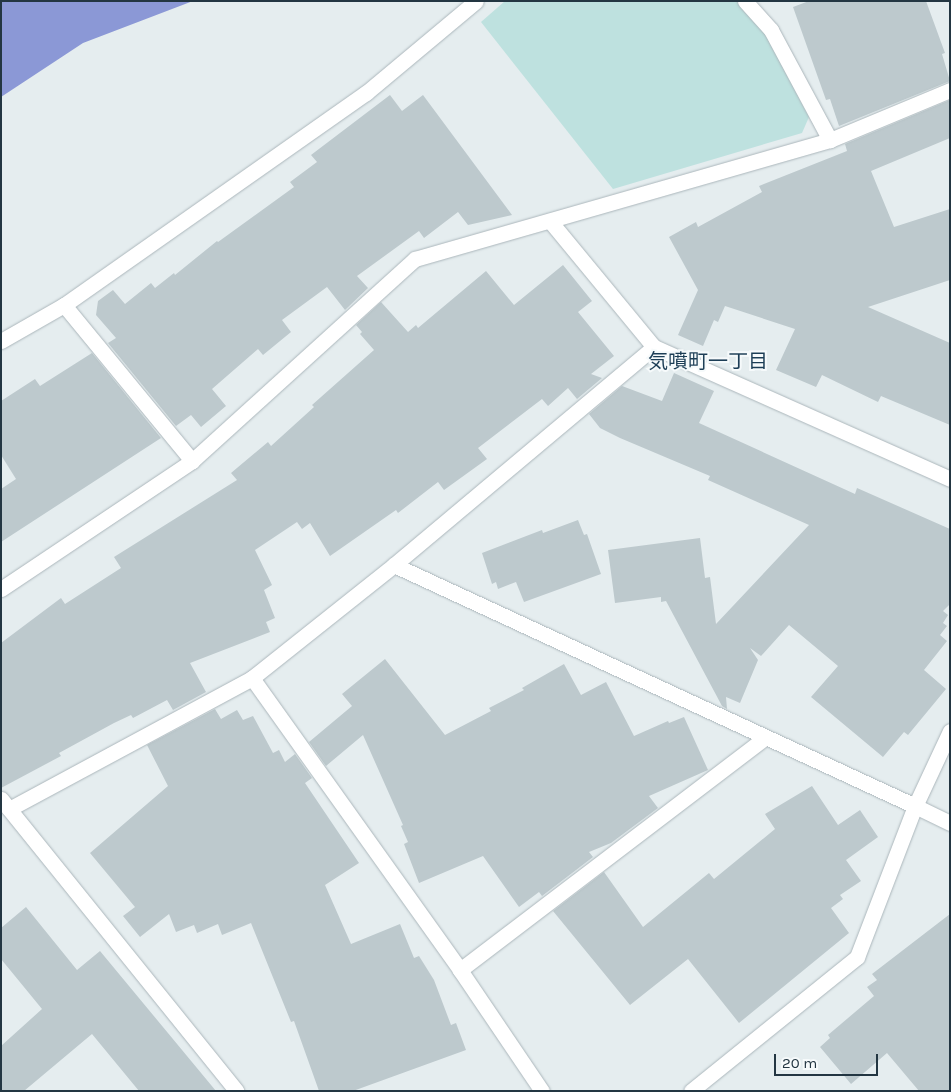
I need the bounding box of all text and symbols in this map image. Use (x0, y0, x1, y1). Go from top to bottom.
district label: 気噴町一丁目 (648, 349, 768, 373)
scale bar (776, 1044, 880, 1076)
text: 20 m (782, 1054, 817, 1072)

